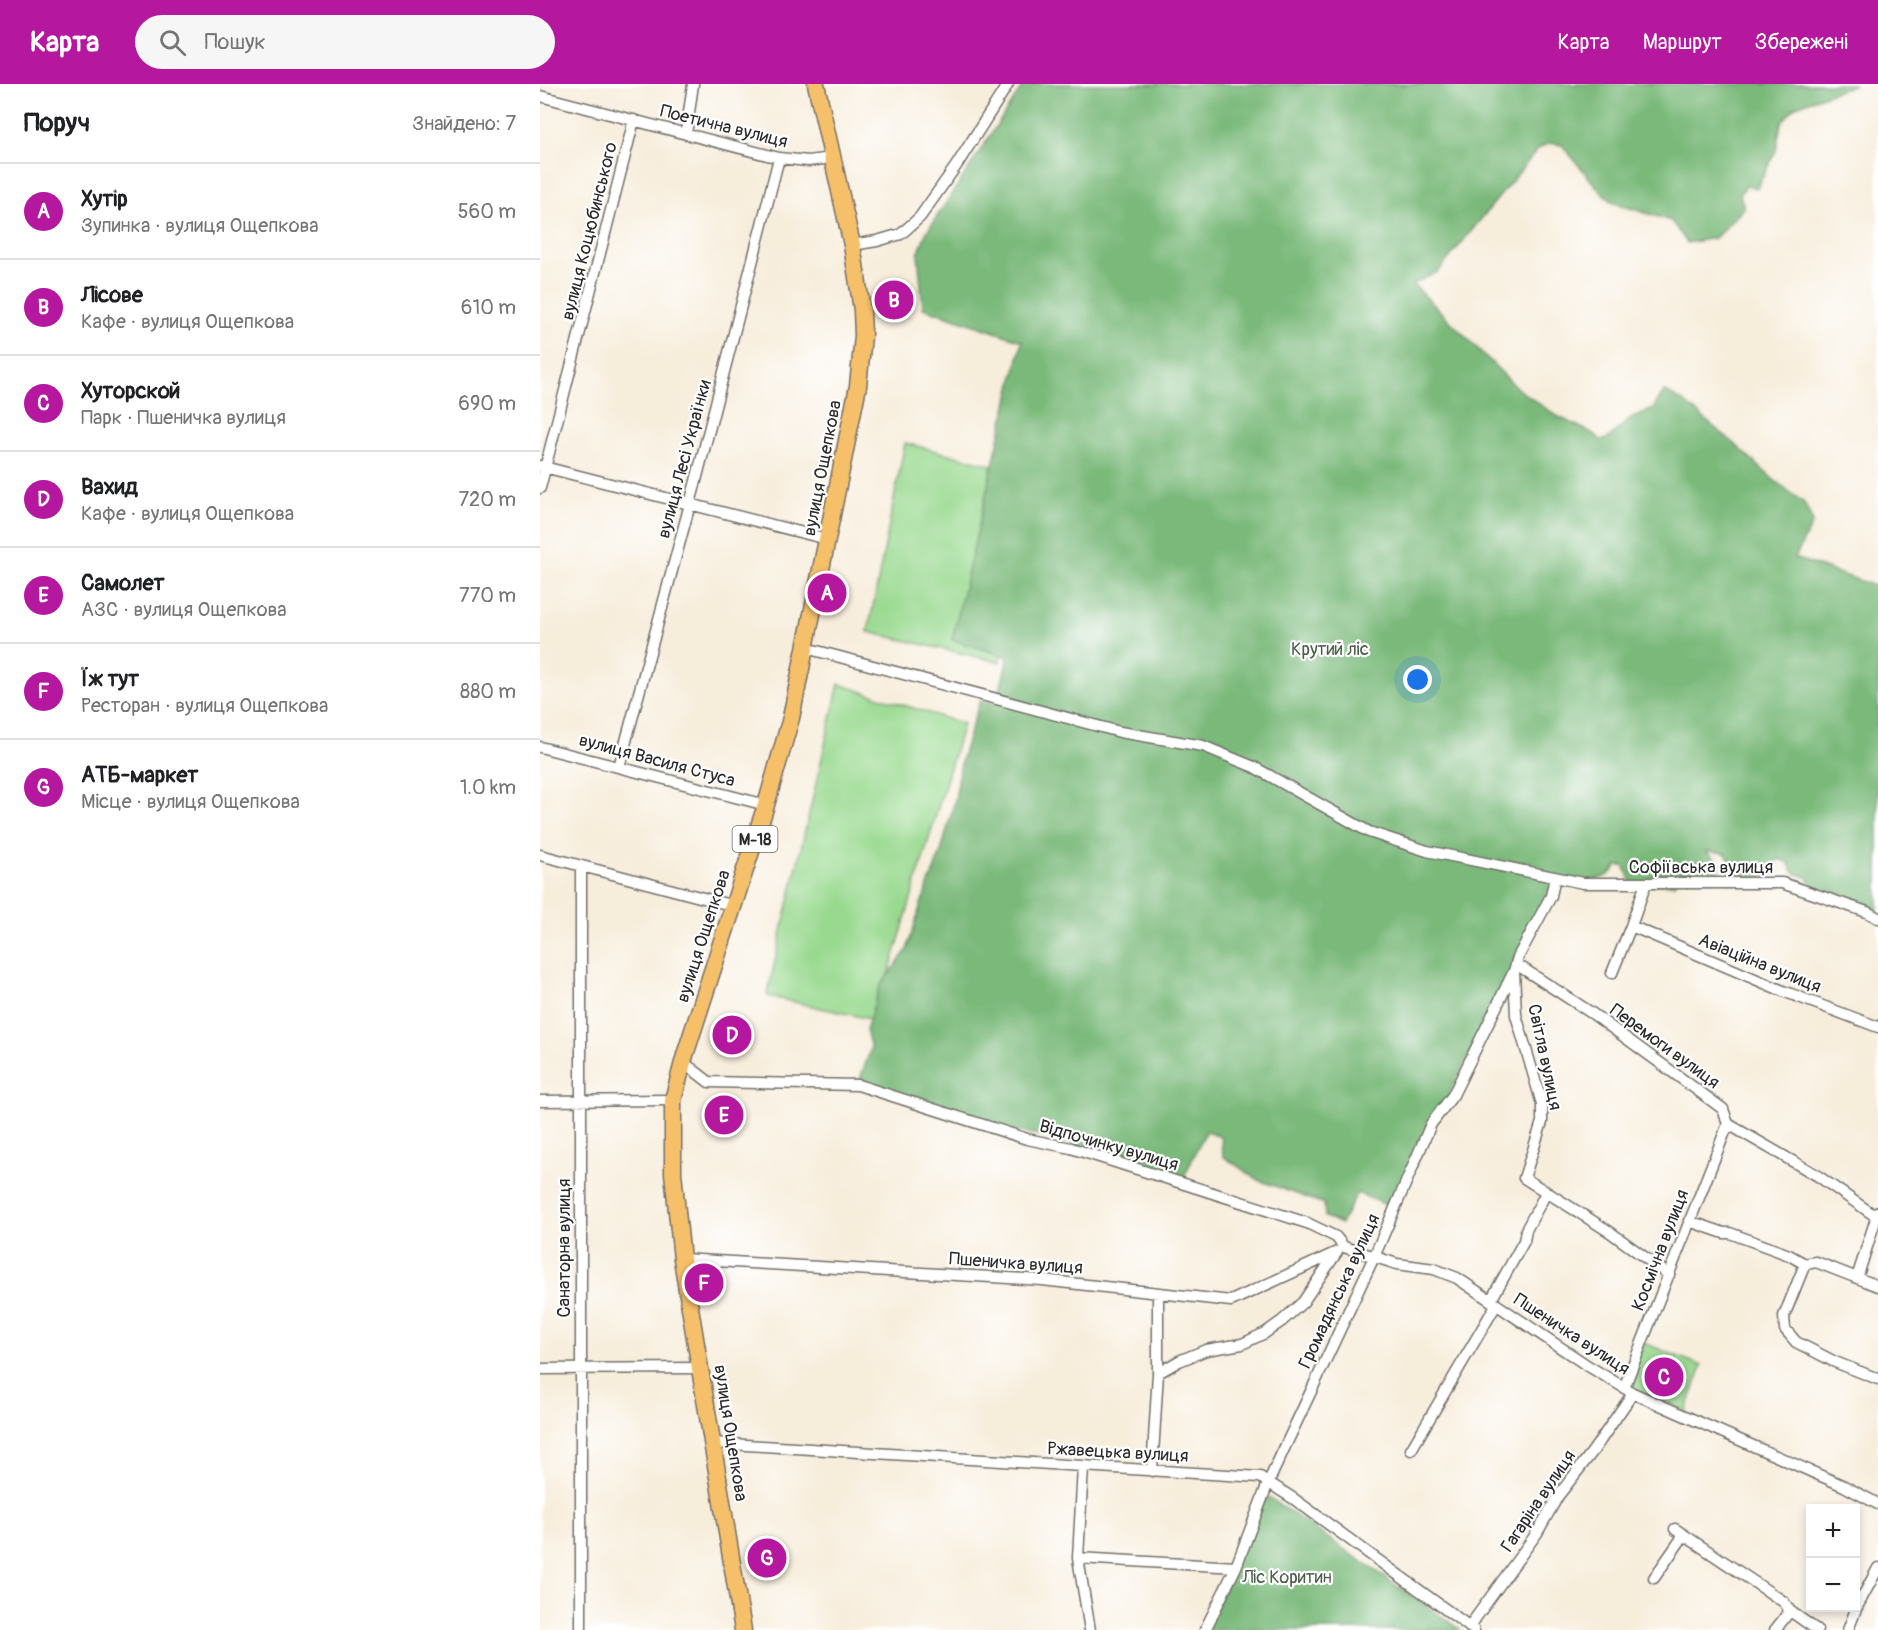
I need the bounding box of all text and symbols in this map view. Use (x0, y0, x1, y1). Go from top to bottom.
search box (135, 15, 555, 69)
text: Карта (30, 25, 99, 60)
icon: search (156, 26, 189, 59)
text: Пошук (204, 28, 266, 56)
text: Карта (1558, 29, 1610, 56)
text: Маршрут (1643, 29, 1722, 56)
text: Збережені (1755, 29, 1848, 56)
street label: Поетична вулиця (658, 100, 790, 153)
text: Поруч (24, 107, 90, 139)
text: Знайдено: 7 (412, 111, 516, 136)
street label: вулиця Коцюбинського (556, 139, 623, 322)
text: Хутір (81, 185, 128, 213)
text: A (37, 199, 50, 224)
text: 560 m (458, 199, 516, 224)
text: Зупинка · вулиця Ощепкова (81, 213, 319, 238)
pin: B (874, 278, 914, 322)
text: Лісове (81, 281, 143, 309)
text: B (38, 295, 49, 320)
text: 610 m (461, 295, 516, 320)
text: Кафе · вулиця Ощепкова (81, 309, 294, 334)
text: Хуторской (81, 377, 180, 405)
street label: вулиця Лесі Українки (652, 377, 717, 541)
text: C (37, 391, 50, 416)
text: 690 m (458, 391, 516, 416)
street label: вулиця Ощепкова (798, 398, 847, 538)
text: Парк · Пшеничка вулиця (81, 405, 286, 430)
text: Вахид (81, 473, 138, 501)
text: D (37, 487, 50, 512)
text: 720 m (458, 487, 516, 512)
text: Кафе · вулиця Ощепкова (81, 501, 294, 526)
text: Самолет (81, 569, 165, 597)
pin: A (808, 570, 846, 616)
text: E (38, 583, 49, 608)
text: 770 m (459, 583, 516, 608)
text: АЗС · вулиця Ощепкова (81, 597, 287, 622)
park label: Крутий ліс (1291, 638, 1369, 661)
text: Їж тут (81, 665, 139, 693)
your location (1403, 665, 1432, 694)
text: F (37, 679, 50, 704)
text: 880 m (460, 679, 516, 704)
text: Ресторан · вулиця Ощепкова (81, 693, 328, 718)
street label: вулиця Василя Стуса (576, 729, 737, 792)
text: АТБ-маркет (81, 761, 198, 789)
text: G (37, 775, 50, 800)
text: 1.0 km (460, 775, 516, 800)
text: Місце · вулиця Ощепкова (81, 789, 300, 814)
road number: М-18 (732, 826, 778, 852)
street label: Софіївська вулиця (1629, 856, 1773, 879)
street label: вулиця Ощепкова (671, 867, 736, 1005)
street label: Авіаційна вулиця (1695, 928, 1825, 999)
street label: Перемоги вулиця (1605, 999, 1724, 1094)
street label: Світла вулиця (1522, 1002, 1567, 1112)
pin: D (712, 1012, 752, 1058)
pin: E (704, 1092, 744, 1138)
street label: Відпочинку вулиця (1037, 1115, 1181, 1176)
street label: Санаторна вулиця (553, 1178, 576, 1318)
street label: Космічна вулиця (1627, 1186, 1694, 1314)
street label: Громадянська вулиця (1294, 1210, 1385, 1372)
street label: Пшеничка вулиця (948, 1247, 1084, 1280)
pin: F (684, 1260, 724, 1306)
street label: Пшеничка вулиця (1509, 1288, 1634, 1381)
pin: C (1644, 1354, 1684, 1400)
street label: вулиця Ощепкова (708, 1363, 753, 1503)
street label: Ржавецька вулиця (1047, 1437, 1189, 1468)
street label: Гагаріна вулиця (1496, 1446, 1581, 1557)
map controls (1806, 1504, 1860, 1612)
button: + (1806, 1504, 1860, 1558)
pin: G (748, 1536, 786, 1580)
button: − (1806, 1558, 1860, 1612)
park label: Ліс Коритин (1241, 1566, 1332, 1589)

